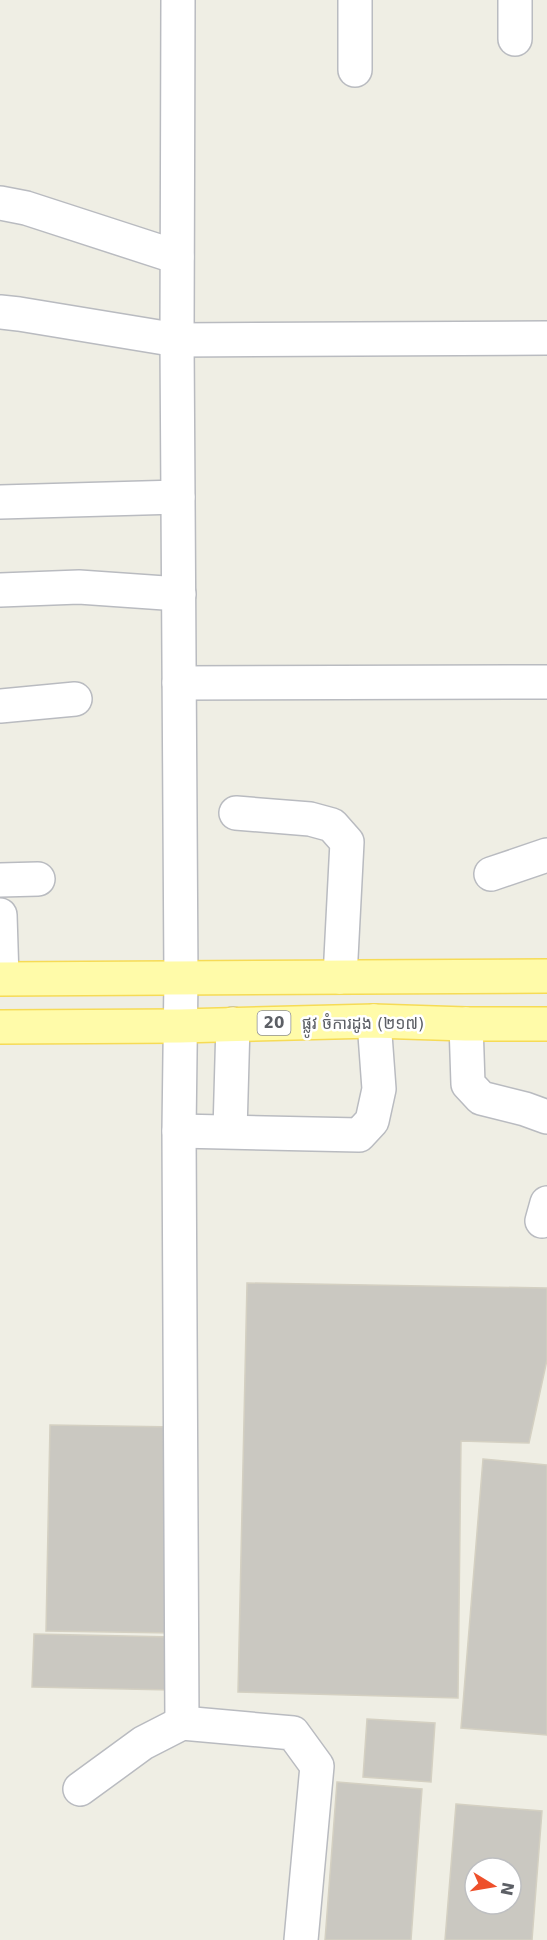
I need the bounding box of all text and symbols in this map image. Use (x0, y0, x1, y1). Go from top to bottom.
road number: 20 (258, 1011, 290, 1035)
street label: ផ្លូវ ចំការដូង (២១៧) (302, 1013, 424, 1038)
north arrow (463, 1856, 523, 1916)
text: N (497, 1880, 518, 1897)

